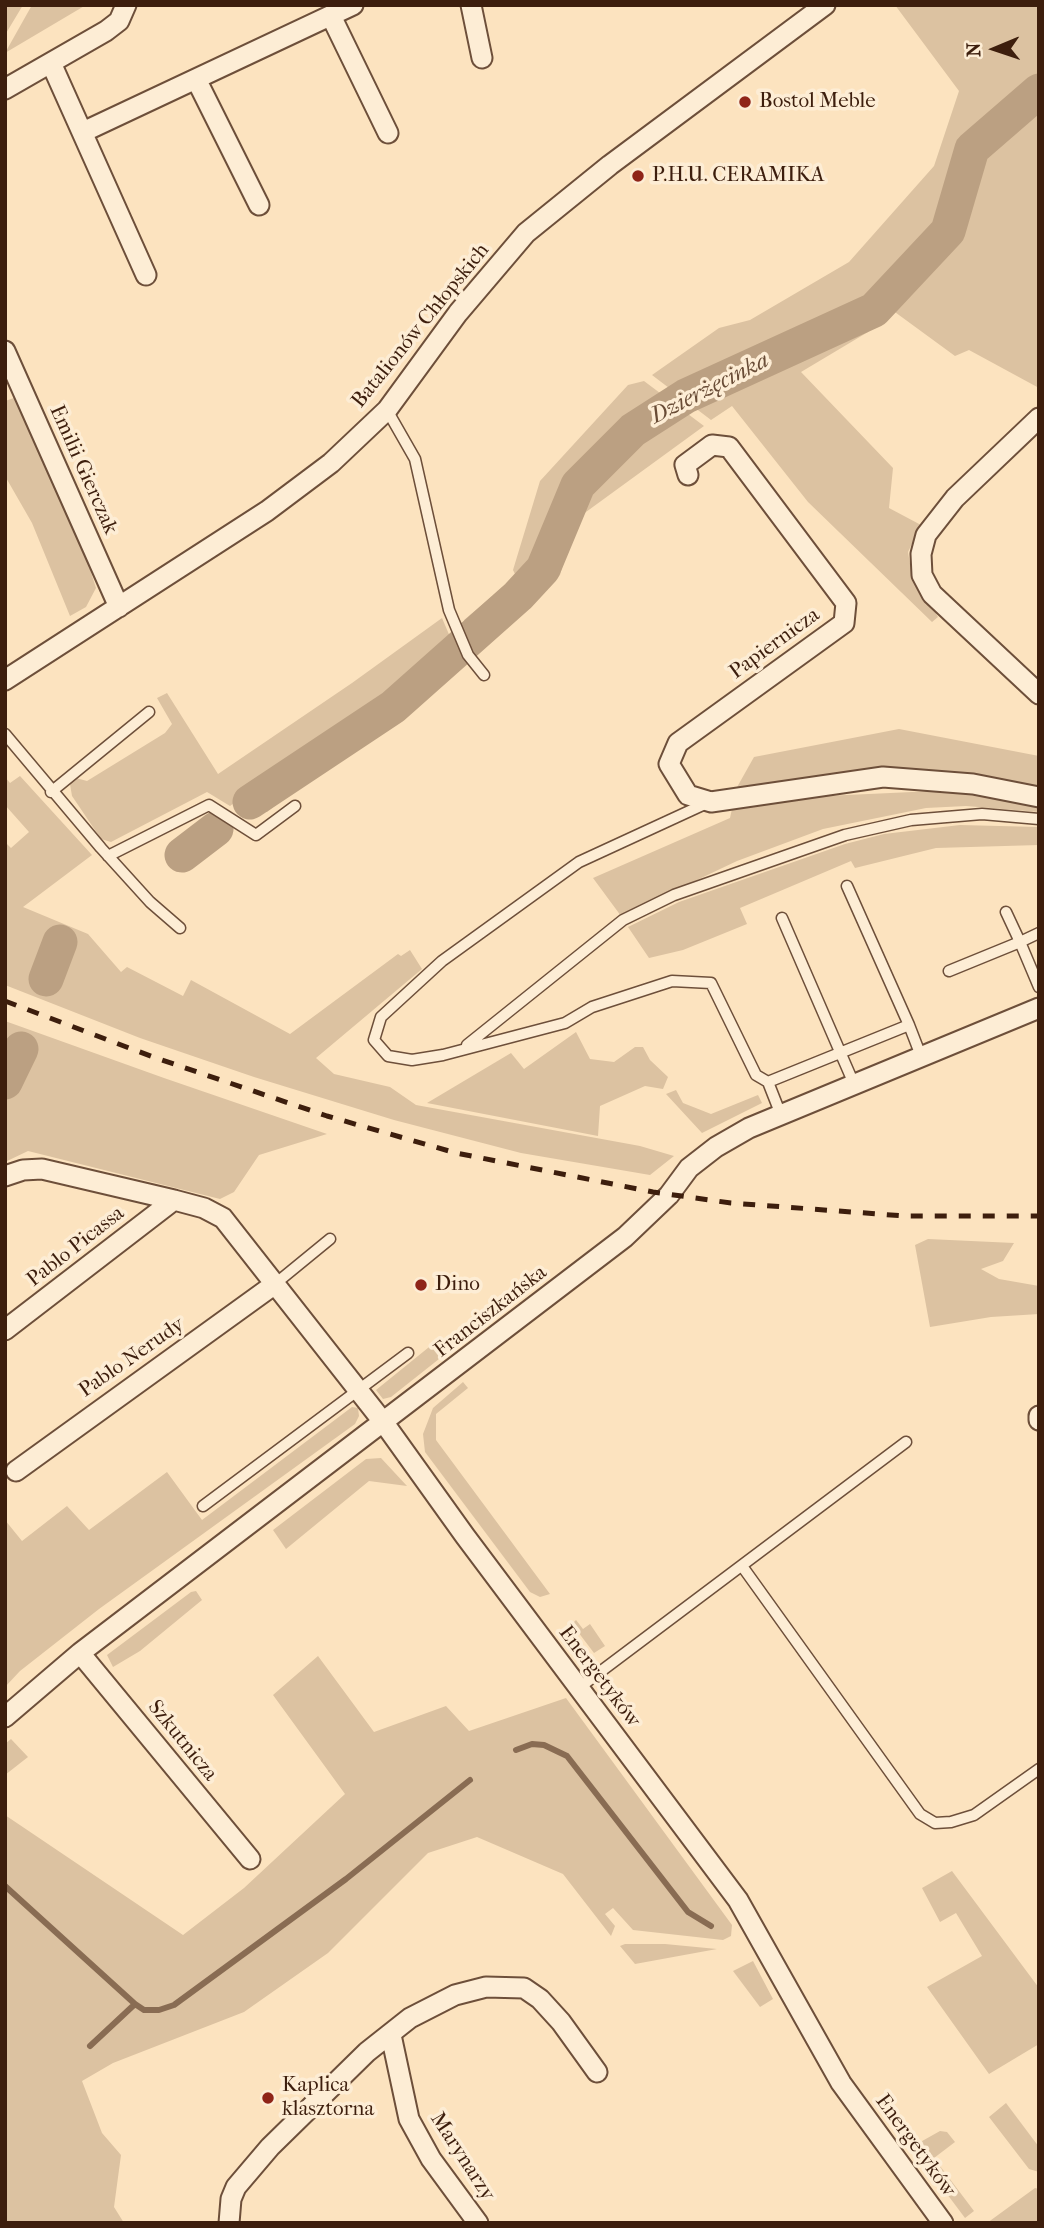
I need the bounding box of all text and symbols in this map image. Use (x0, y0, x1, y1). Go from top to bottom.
north arrow (960, 14, 1030, 84)
text: N (963, 42, 985, 57)
place label: Bostol Meble (759, 89, 876, 115)
marker: Bostol Meble (737, 94, 753, 110)
place label: P.H.U. CERAMIKA (652, 163, 824, 189)
marker: P.H.U. CERAMIKA (630, 168, 646, 184)
street label: Batalionów Chłopskich (347, 239, 495, 413)
water label: Dzierżęcinka (646, 347, 774, 431)
street label: Emilii Gierczak (43, 402, 123, 538)
street label: Papiernicza (725, 603, 825, 685)
street label: Pablo Picassa (22, 1201, 130, 1293)
street label: Franciszkańska (430, 1260, 552, 1364)
place label: Dino (435, 1272, 480, 1298)
marker: Dino (413, 1277, 429, 1293)
street label: Pablo Nerudy (74, 1312, 190, 1404)
street label: Energetyków (553, 1621, 645, 1733)
street label: Szkutnicza (142, 1695, 222, 1787)
place label: Kaplica klasztorna (282, 2073, 374, 2123)
marker: Kaplica klasztorna (260, 2090, 276, 2106)
street label: Energetyków (869, 2090, 961, 2202)
street label: Marynarzy (424, 2108, 500, 2206)

